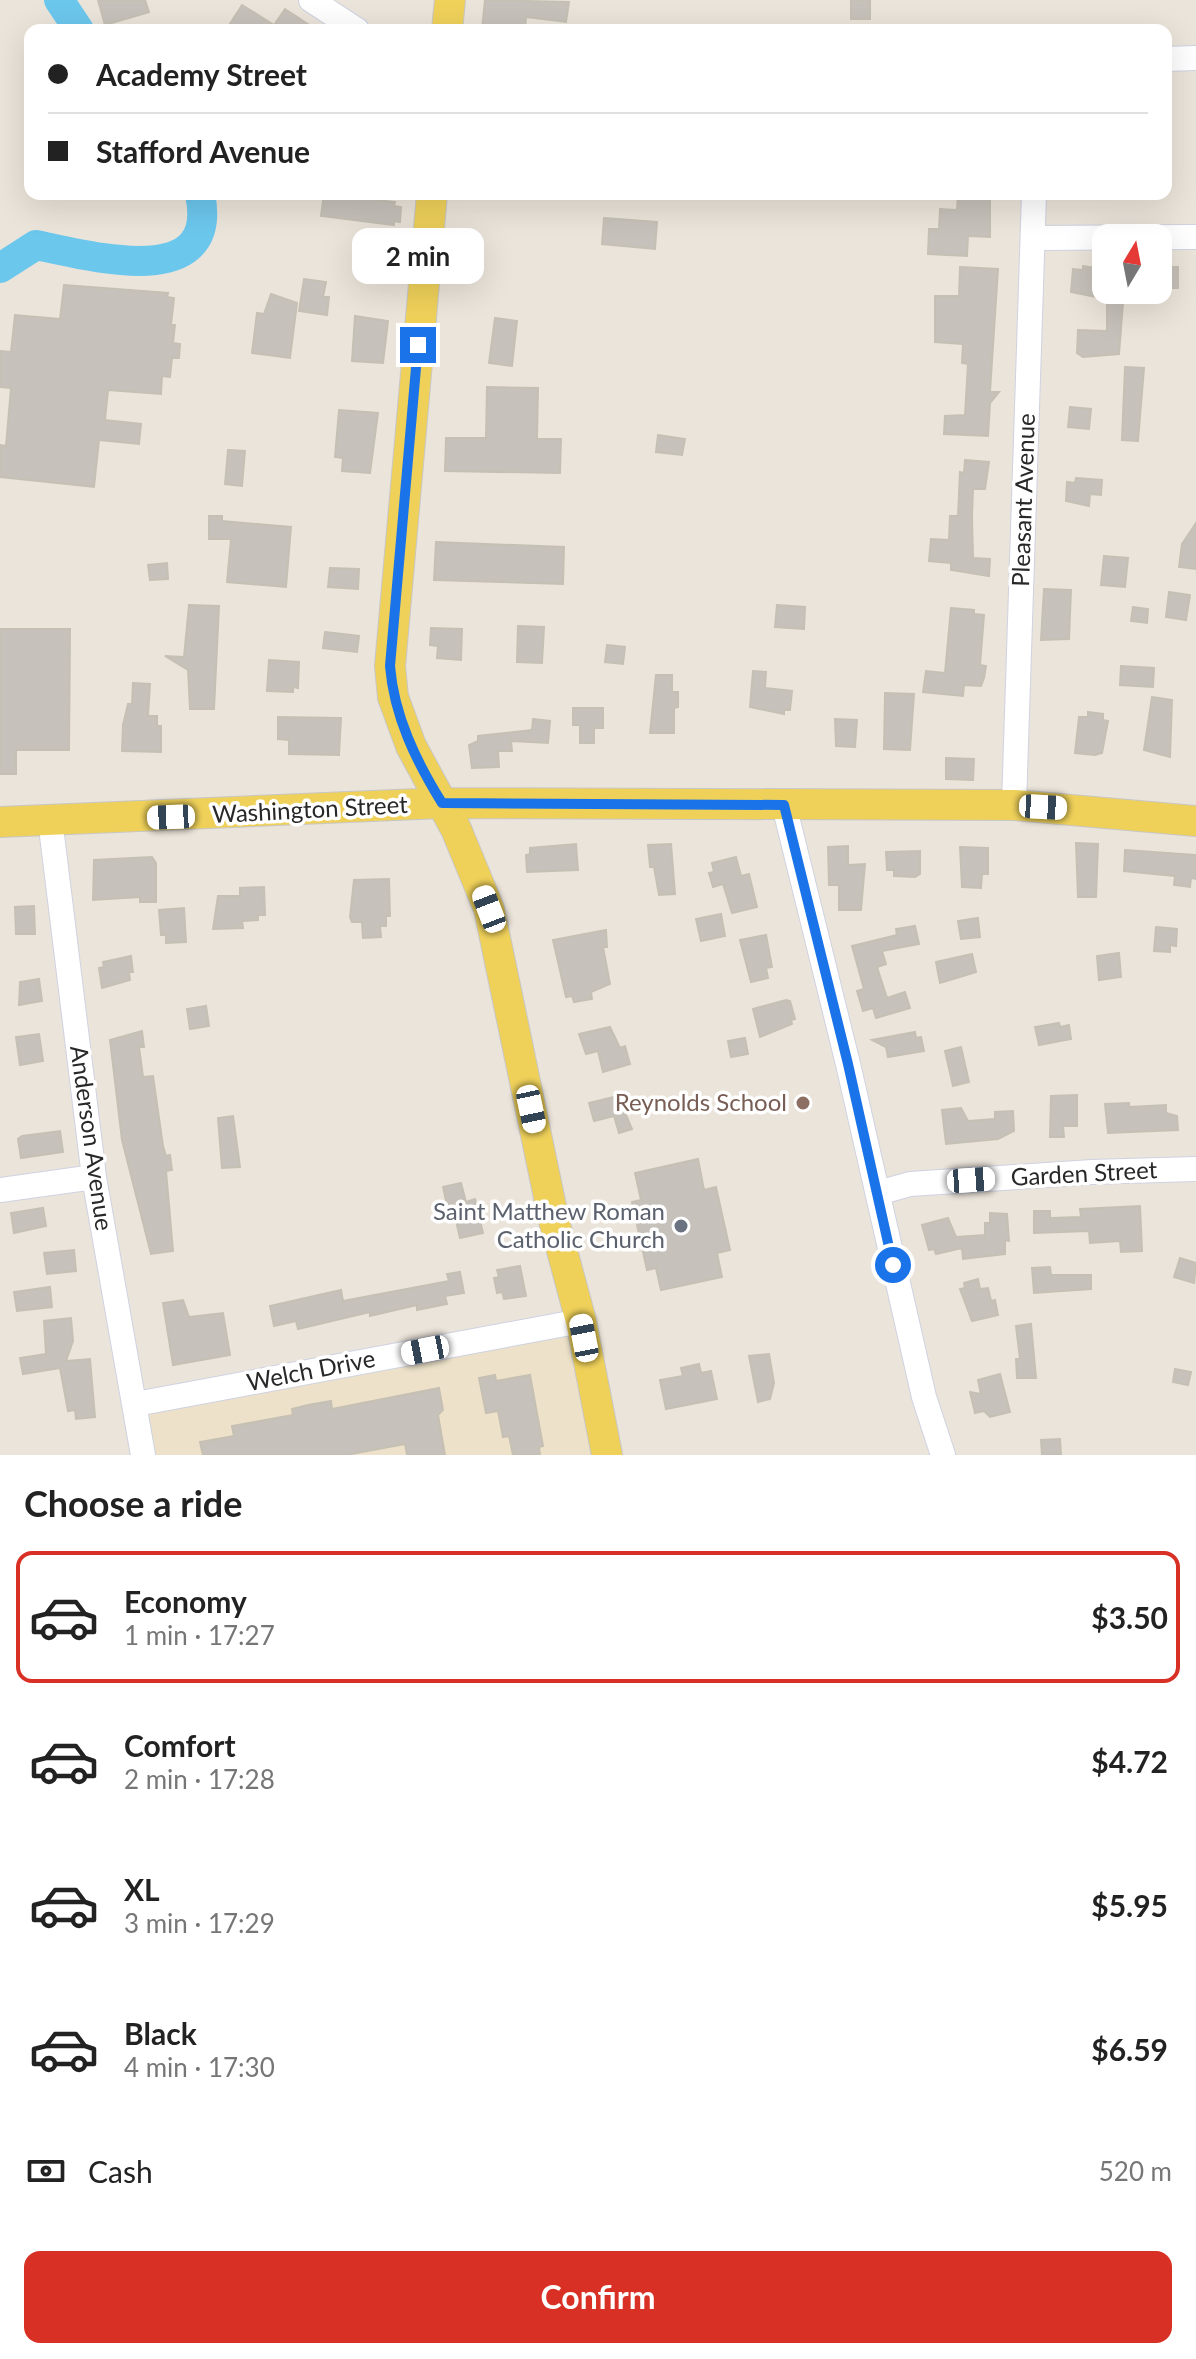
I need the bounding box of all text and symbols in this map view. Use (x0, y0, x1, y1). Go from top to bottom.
text: Academy Street (96, 56, 307, 92)
text: Stafford Avenue (96, 133, 310, 169)
north arrow (1092, 224, 1172, 304)
map controls (1092, 224, 1172, 304)
callout: 2 min (352, 229, 484, 285)
text: 2 min (386, 240, 450, 272)
route end (400, 327, 436, 363)
street label: Pleasant Avenue (1005, 413, 1040, 587)
street label: Washington Street (211, 789, 409, 828)
car (1018, 794, 1068, 820)
car (147, 804, 195, 830)
car (469, 882, 509, 936)
street label: Anderson Avenue (65, 1043, 120, 1232)
car (514, 1083, 548, 1135)
place label: Reynolds School (615, 1087, 787, 1116)
marker: Reynolds School (794, 1094, 812, 1112)
street label: Garden Street (1010, 1154, 1158, 1191)
car (946, 1166, 996, 1194)
place label: Saint Matthew Roman Catholic Church (433, 1196, 665, 1253)
marker: Saint Matthew Roman Catholic Church (672, 1217, 690, 1235)
route start (875, 1247, 911, 1283)
car (568, 1312, 600, 1364)
car (399, 1334, 451, 1366)
street label: Welch Drive (244, 1343, 377, 1396)
text: Choose a ride (24, 1481, 243, 1525)
icon: car (28, 1581, 100, 1653)
text: Economy (124, 1583, 247, 1619)
text: $3.50 (1091, 1599, 1168, 1635)
text: 1 min · 17:27 (124, 1619, 275, 1651)
icon: car (28, 1725, 100, 1797)
text: Comfort (124, 1727, 236, 1763)
text: $4.72 (1091, 1743, 1168, 1779)
text: 2 min · 17:28 (124, 1763, 275, 1795)
icon: car (28, 1869, 100, 1941)
text: XL (124, 1871, 160, 1907)
text: $5.95 (1091, 1887, 1168, 1923)
text: 3 min · 17:29 (124, 1907, 275, 1939)
icon: car (28, 2013, 100, 2085)
text: Black (124, 2015, 197, 2051)
text: $6.59 (1091, 2031, 1168, 2067)
text: 4 min · 17:30 (124, 2051, 275, 2083)
icon: cash (24, 2149, 68, 2193)
text: Cash (88, 2153, 153, 2189)
text: 520 m (1099, 2155, 1172, 2187)
button: Confirm (24, 2251, 1172, 2343)

